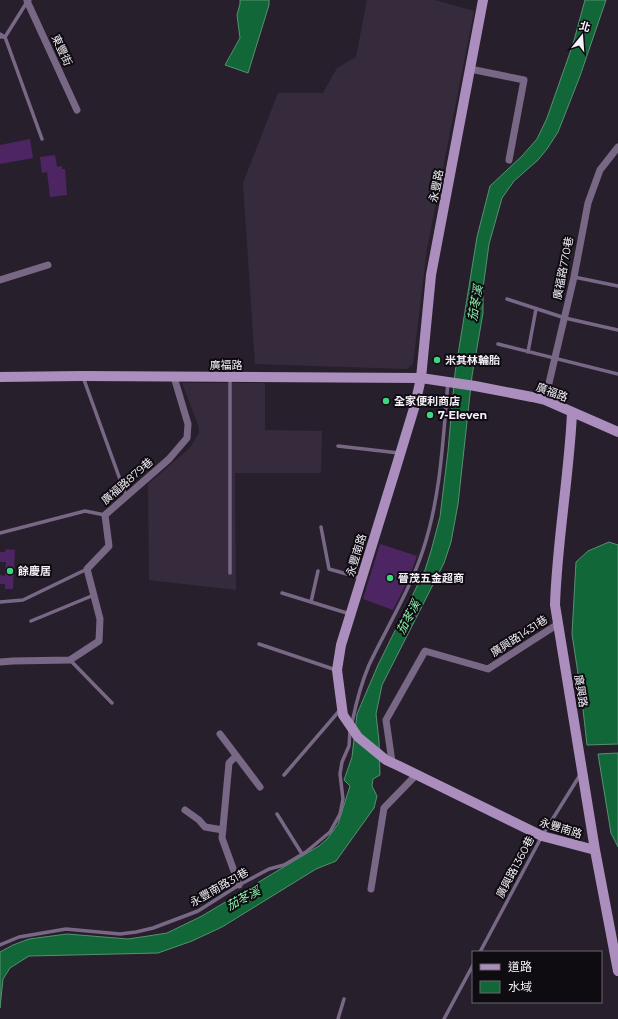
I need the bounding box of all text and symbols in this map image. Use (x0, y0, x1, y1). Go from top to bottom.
north arrow (562, 16, 602, 56)
text: 北 (578, 18, 592, 35)
street label: 東豐街 (49, 32, 75, 68)
street label: 永豐路 (426, 168, 446, 204)
street label: 廣福路770巷 (550, 235, 576, 301)
water label: 茄苳溪 (464, 282, 486, 322)
place label: 米其林輪胎 (445, 353, 500, 367)
marker: 米其林輪胎 (432, 355, 442, 365)
street label: 廣福路 (210, 358, 243, 372)
street label: 廣福路 (534, 380, 570, 404)
place label: 全家便利商店 (394, 394, 460, 408)
marker: 全家便利商店 (381, 396, 391, 406)
place label: 7-Eleven (438, 408, 487, 422)
marker: 7-Eleven (425, 410, 435, 420)
street label: 廣福路879巷 (98, 455, 156, 507)
street label: 永豐南路 (343, 532, 369, 578)
place label: 餘慶居 (18, 564, 51, 578)
marker: 餘慶居 (5, 566, 15, 576)
place label: 晉茂五金超商 (398, 571, 464, 585)
marker: 晉茂五金超商 (385, 573, 395, 583)
water label: 茄苳溪 (393, 596, 424, 636)
street label: 廣興路1431巷 (488, 612, 550, 660)
street label: 廣興路 (572, 674, 590, 708)
street label: 永豐南路 (538, 815, 584, 841)
street label: 廣興路1360巷 (493, 834, 537, 900)
street label: 永豐南路31巷 (187, 865, 251, 909)
water label: 茄苳溪 (224, 882, 264, 913)
legend (472, 951, 602, 1003)
text: 道路 (508, 959, 532, 974)
text: 水域 (508, 979, 532, 994)

